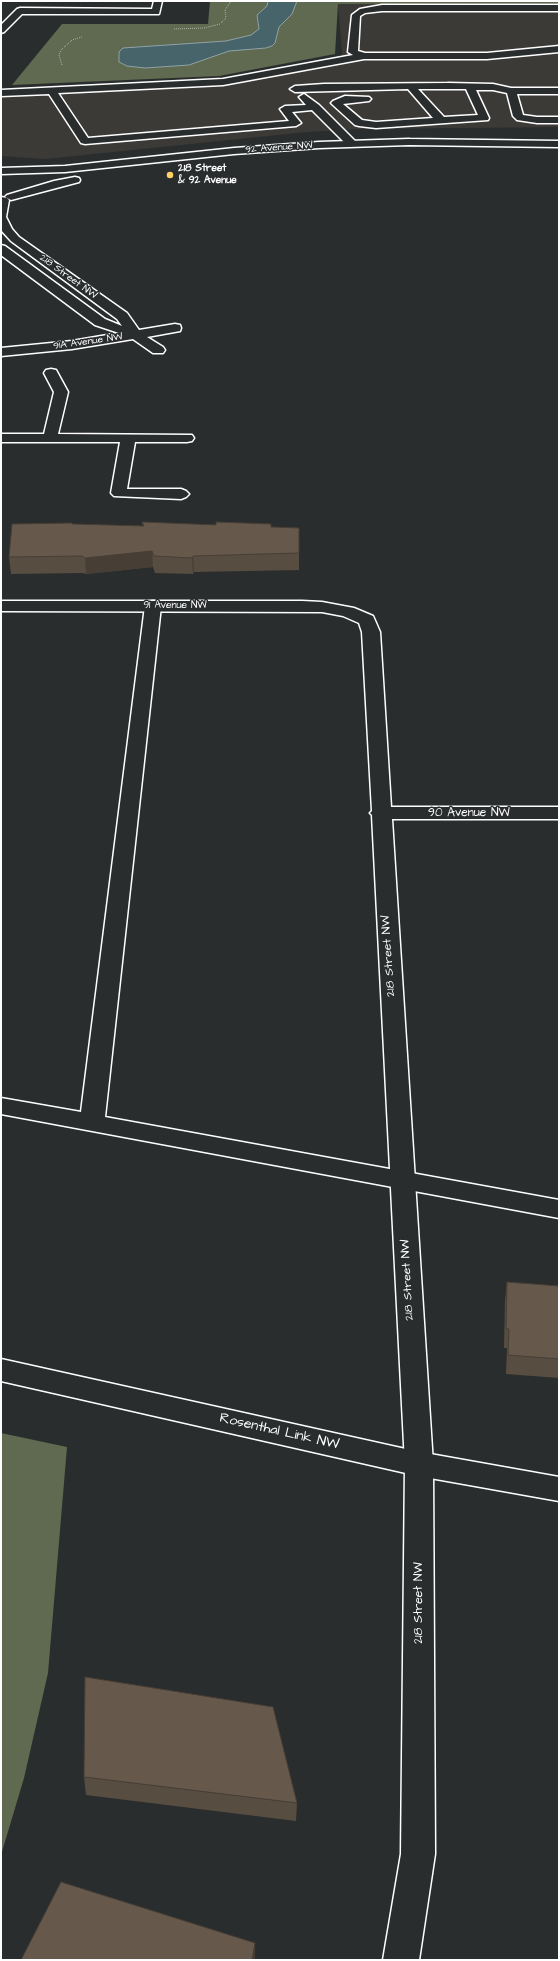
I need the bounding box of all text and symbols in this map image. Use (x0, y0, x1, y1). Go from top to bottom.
street label: 92 Avenue NW (245, 140, 313, 156)
place label: 218 Street & 92 Avenue (178, 163, 237, 186)
marker: 218 Street & 92 Avenue (165, 170, 175, 180)
street label: 218 Street NW (37, 252, 99, 302)
street label: 91A Avenue NW (53, 331, 123, 353)
street label: 91 Avenue NW (143, 600, 207, 612)
street label: 90 Avenue NW (428, 806, 510, 820)
street label: 218 Street NW (379, 915, 399, 997)
street label: 218 Street NW (399, 1239, 417, 1321)
street label: Rosenthal Link NW (218, 1410, 340, 1454)
street label: 218 Street NW (412, 1562, 426, 1644)

